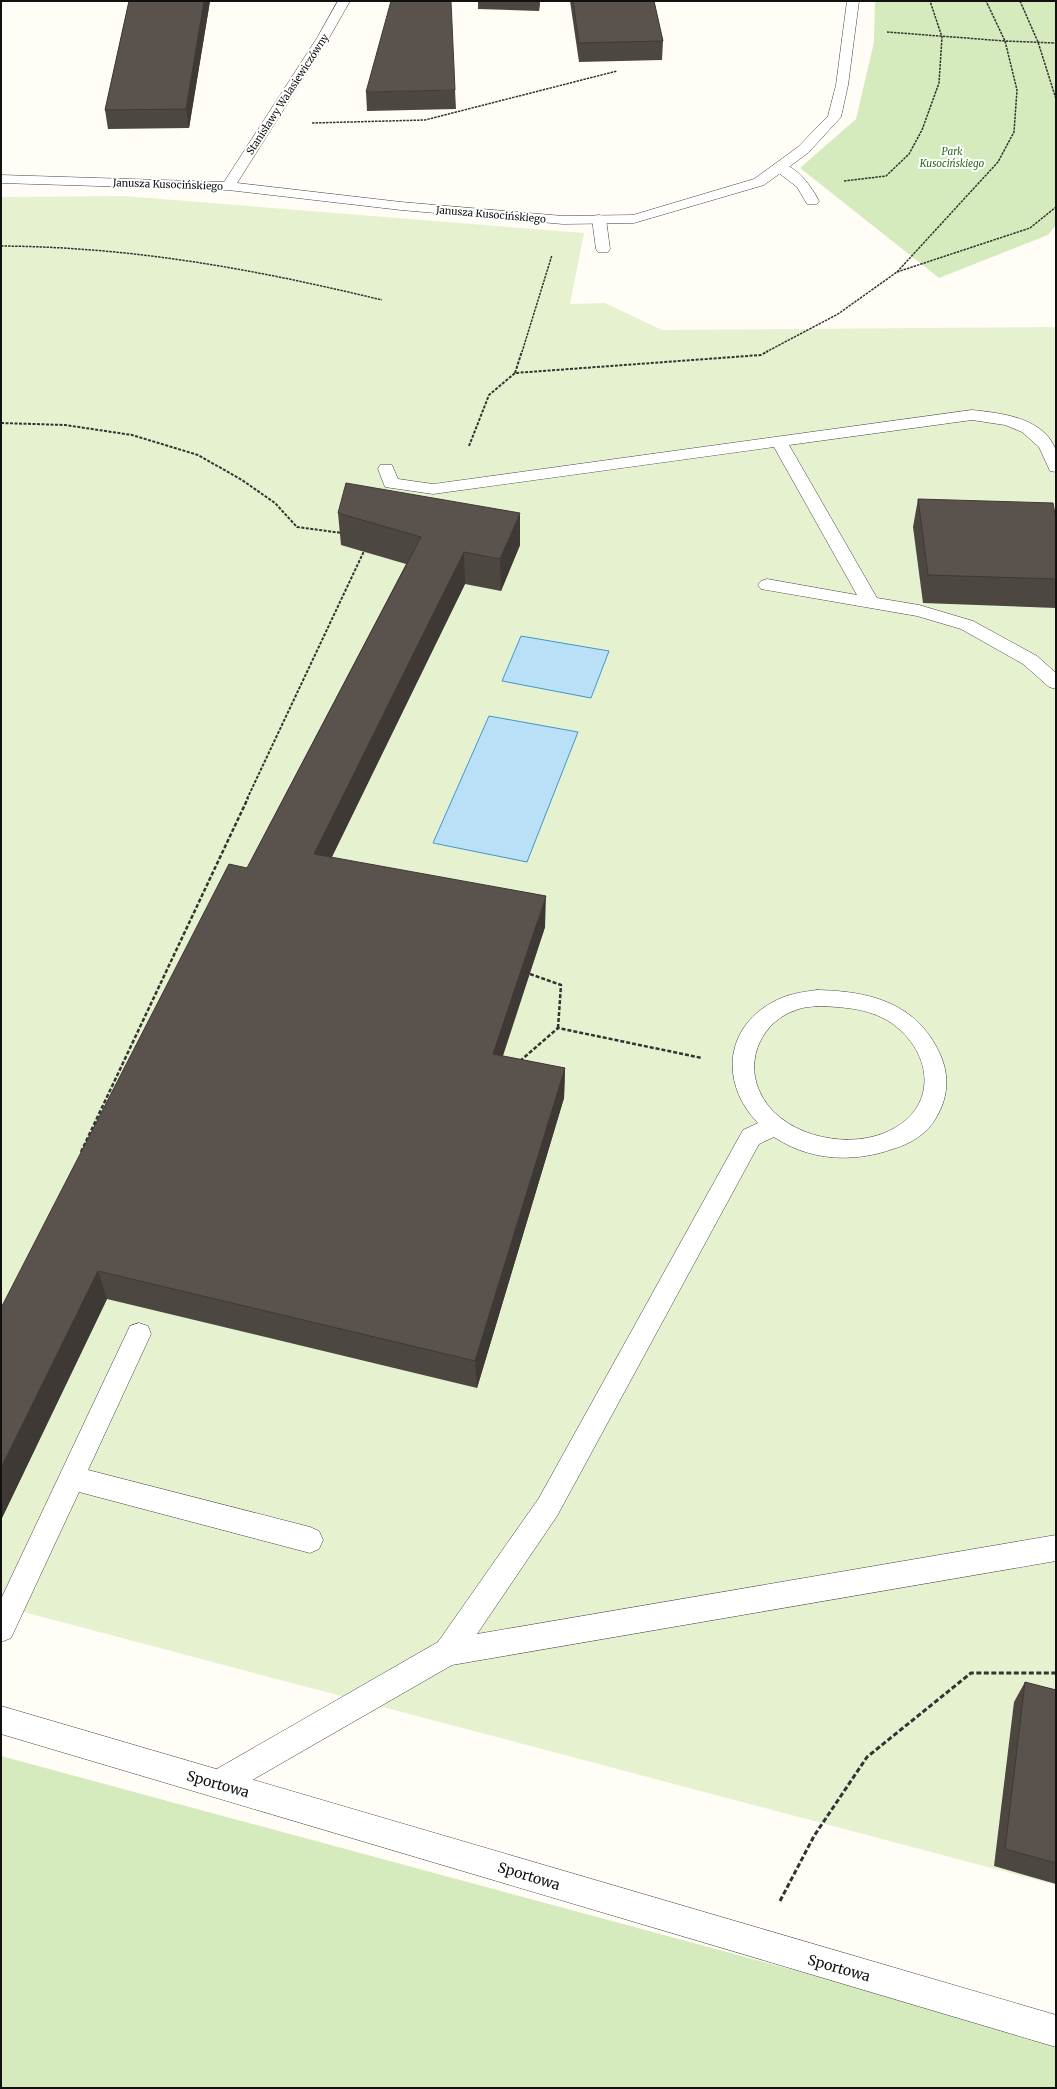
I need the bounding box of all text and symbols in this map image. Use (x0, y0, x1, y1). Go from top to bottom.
street label: Stanisławy Walasiewiczówny (243, 31, 331, 157)
park label: Park Kusocińskiego (919, 145, 985, 170)
street label: Janusza Kusocińskiego (112, 176, 223, 193)
street label: Janusza Kusocińskiego (435, 203, 547, 226)
street label: Sportowa (185, 1767, 252, 1802)
street label: Sportowa (496, 1858, 563, 1894)
street label: Sportowa (806, 1951, 873, 1986)

